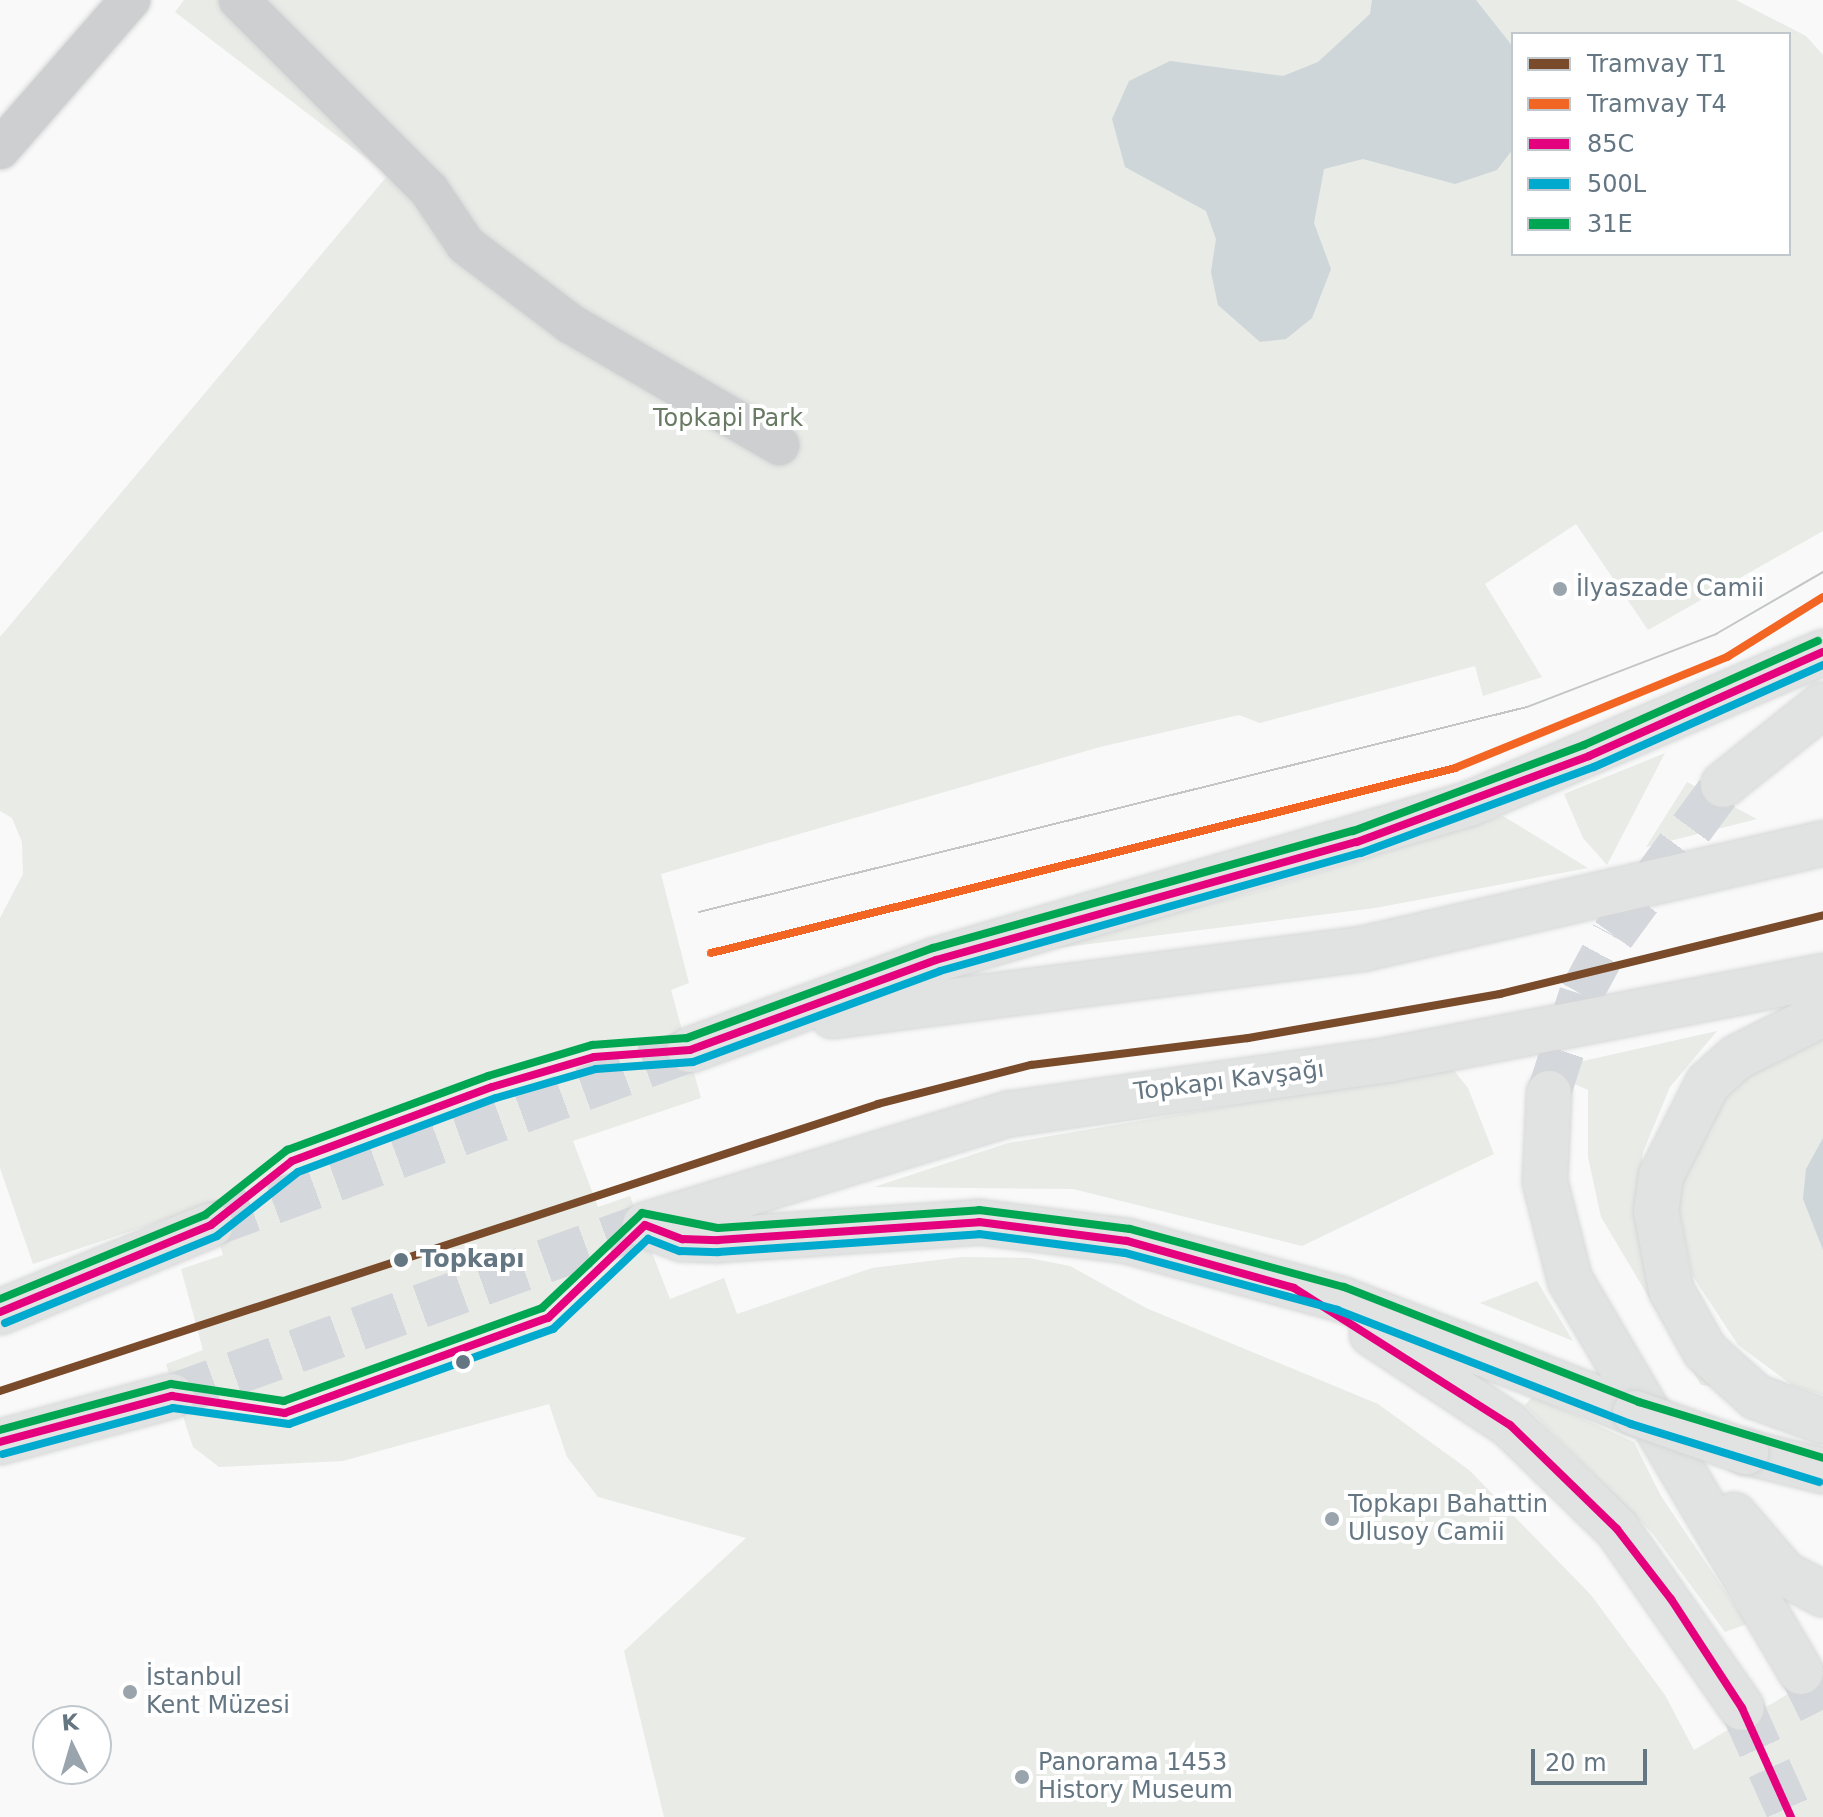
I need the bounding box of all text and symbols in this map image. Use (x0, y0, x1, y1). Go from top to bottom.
legend (1511, 32, 1791, 256)
text: Tramvay T1 (1587, 50, 1727, 78)
text: Tramvay T4 (1587, 90, 1727, 118)
text: 85C (1587, 130, 1634, 158)
text: 500L (1587, 170, 1646, 198)
text: 31E (1587, 210, 1633, 238)
park label: Topkapi Park (653, 405, 803, 433)
place label: İlyaszade Camii (1576, 575, 1764, 603)
marker: İlyaszade Camii (1551, 580, 1569, 598)
street label: Topkapı Kavşağı (1132, 1055, 1326, 1107)
place label: Topkapı (420, 1246, 524, 1274)
marker: Topkapı (389, 1248, 413, 1272)
unlabelled marker (455, 1354, 471, 1370)
place label: Topkapı Bahattin Ulusoy Camii (1348, 1491, 1548, 1547)
marker: Topkapı Bahattin Ulusoy Camii (1323, 1510, 1341, 1528)
place label: İstanbul Kent Müzesi (146, 1664, 290, 1720)
marker: İstanbul Kent Müzesi (121, 1683, 139, 1701)
north arrow (32, 1705, 112, 1785)
text: K (60, 1709, 80, 1736)
scale bar (1535, 1733, 1651, 1783)
place label: Panorama 1453 History Museum (1038, 1749, 1233, 1805)
text: 20 m (1545, 1749, 1607, 1777)
marker: Panorama 1453 History Museum (1013, 1768, 1031, 1786)

